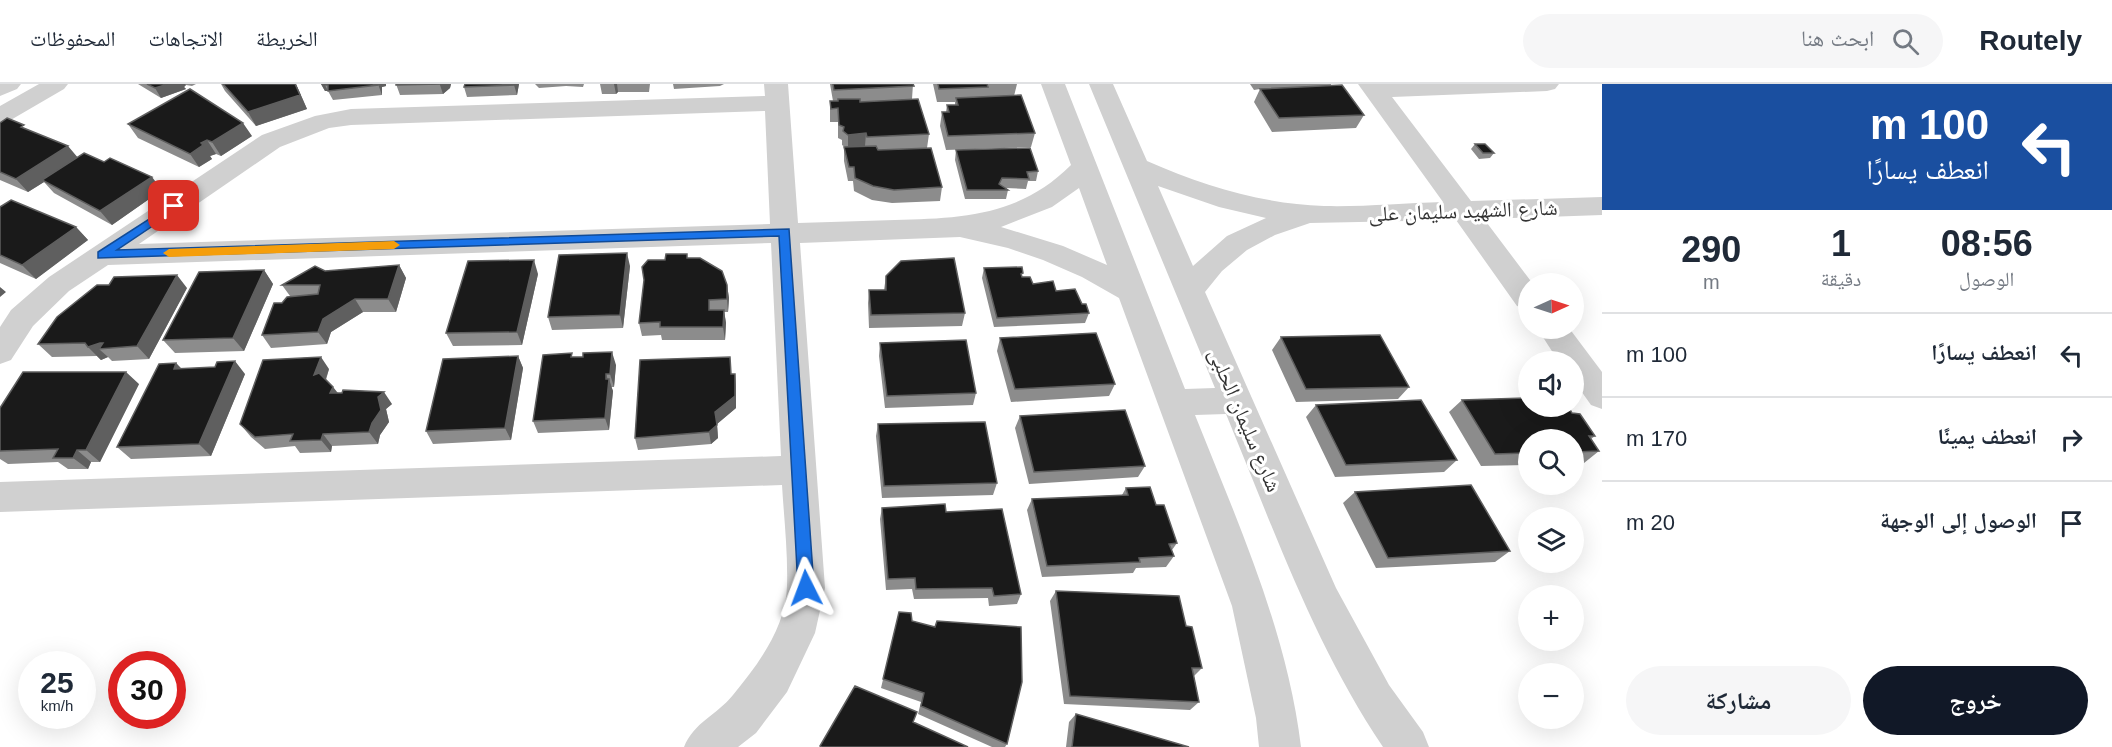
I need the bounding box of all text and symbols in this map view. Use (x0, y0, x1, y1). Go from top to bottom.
search box (1523, 14, 1943, 68)
icon: search (1889, 25, 1922, 58)
text: Routely (1979, 25, 2082, 56)
text: ابحث هنا (1801, 26, 1874, 51)
text: المحفوظات (30, 27, 115, 50)
text: الاتجاهات (148, 27, 223, 50)
text: الخريطة (256, 27, 318, 50)
text: 100 m (1870, 101, 1989, 148)
icon: left (2010, 108, 2088, 186)
text: انعطف يسارًا (1867, 155, 1989, 185)
pin (148, 180, 199, 231)
icon: arrive (157, 189, 190, 222)
street label: شارع الشهيد سليمان على (1368, 196, 1558, 227)
text: 1 (1831, 223, 1851, 264)
text: 08:56 (1941, 223, 2033, 264)
text: 290 (1681, 229, 1741, 270)
text: دقيقة (1821, 268, 1861, 290)
text: الوصول (1959, 268, 2014, 290)
text: m (1703, 271, 1720, 293)
north arrow (1518, 273, 1584, 339)
map controls (1518, 273, 1584, 729)
icon: left (2055, 339, 2088, 372)
text: انعطف يسارًا (1931, 340, 2037, 365)
text: 100 m (1626, 342, 1687, 367)
street label: شارع سليمان الحلبى (1203, 345, 1286, 496)
button: sound (1518, 351, 1584, 417)
icon: right (2055, 423, 2088, 456)
text: انعطف يمينًا (1938, 424, 2037, 449)
text: 170 m (1626, 426, 1687, 451)
button: search (1518, 429, 1584, 495)
button: layers (1518, 507, 1584, 573)
icon: arrive (2055, 507, 2088, 540)
text: الوصول إلى الوجهة (1880, 508, 2037, 533)
text: 20 m (1626, 510, 1675, 535)
position arrow (774, 556, 838, 620)
button: + (1518, 585, 1584, 651)
speed limit sign: 30 (108, 651, 186, 729)
button: − (1518, 663, 1584, 729)
text: 25 (40, 666, 74, 699)
button: مشاركة (1626, 666, 1851, 735)
button: خروج (1863, 666, 2088, 735)
text: km/h (41, 697, 73, 714)

